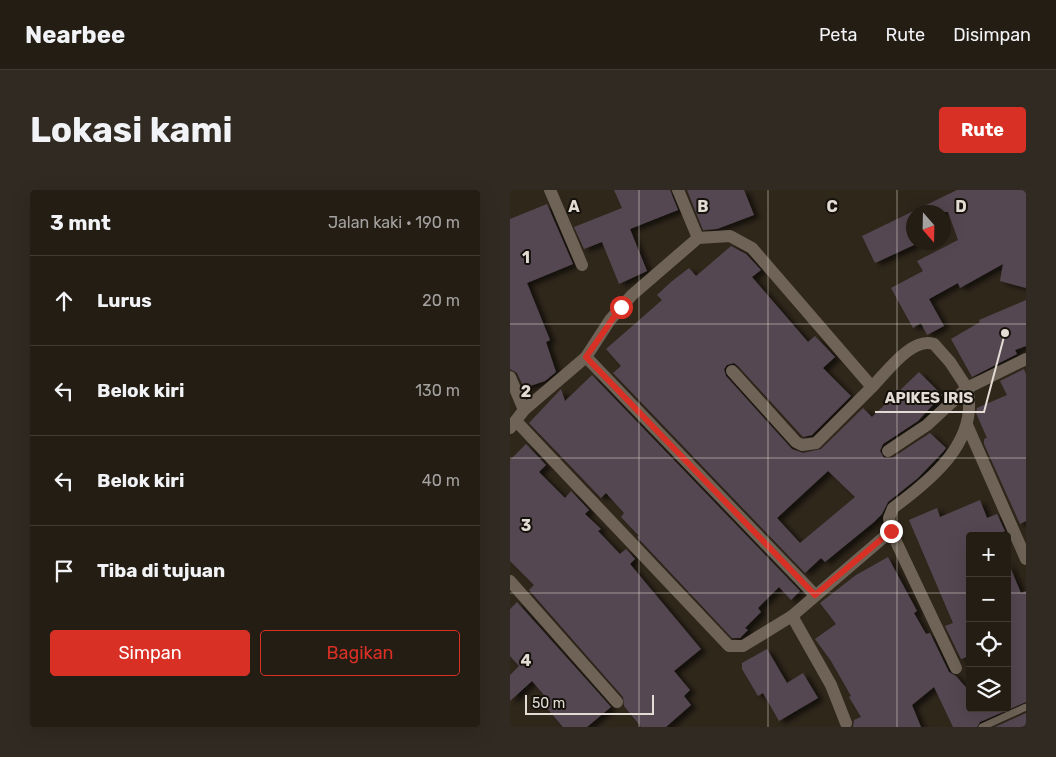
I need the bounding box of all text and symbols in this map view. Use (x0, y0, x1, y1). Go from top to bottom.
text: Nearbee (25, 21, 125, 49)
text: Peta (819, 24, 857, 46)
text: Rute (885, 24, 925, 46)
text: Disimpan (953, 24, 1031, 46)
button: Rute (939, 107, 1026, 153)
text: Lokasi kami (30, 109, 233, 151)
text: A (568, 197, 580, 216)
text: B (697, 197, 709, 216)
text: C (826, 197, 838, 216)
text: D (955, 197, 967, 216)
north arrow (906, 205, 951, 250)
text: 3 mnt (50, 210, 111, 235)
text: Jalan kaki · 190 m (328, 213, 460, 232)
text: 1 (522, 248, 530, 267)
icon: ahead (50, 287, 78, 315)
text: Lurus (97, 289, 152, 312)
text: 20 m (422, 291, 460, 310)
route start (610, 296, 633, 319)
icon: left (50, 377, 78, 405)
text: Belok kiri (97, 379, 184, 402)
text: 130 m (415, 381, 460, 400)
text: 2 (521, 382, 531, 401)
callout: APIKES IRIS (875, 382, 984, 412)
text: APIKES IRIS (885, 389, 973, 407)
icon: left (50, 467, 78, 495)
text: Belok kiri (97, 469, 184, 492)
text: 40 m (422, 471, 460, 490)
text: 3 (521, 516, 531, 535)
route end (880, 520, 903, 543)
map controls (966, 532, 1011, 712)
button: + (966, 532, 1011, 577)
icon: arrive (50, 557, 78, 585)
text: Tiba di tujuan (97, 559, 225, 582)
button: − (966, 577, 1011, 622)
button: locate (966, 622, 1011, 667)
button: Simpan (50, 630, 250, 676)
button: Bagikan (260, 630, 460, 676)
text: 4 (521, 651, 532, 670)
button: layers (966, 667, 1011, 712)
scale bar (525, 692, 654, 715)
text: 50 m (532, 695, 565, 712)

